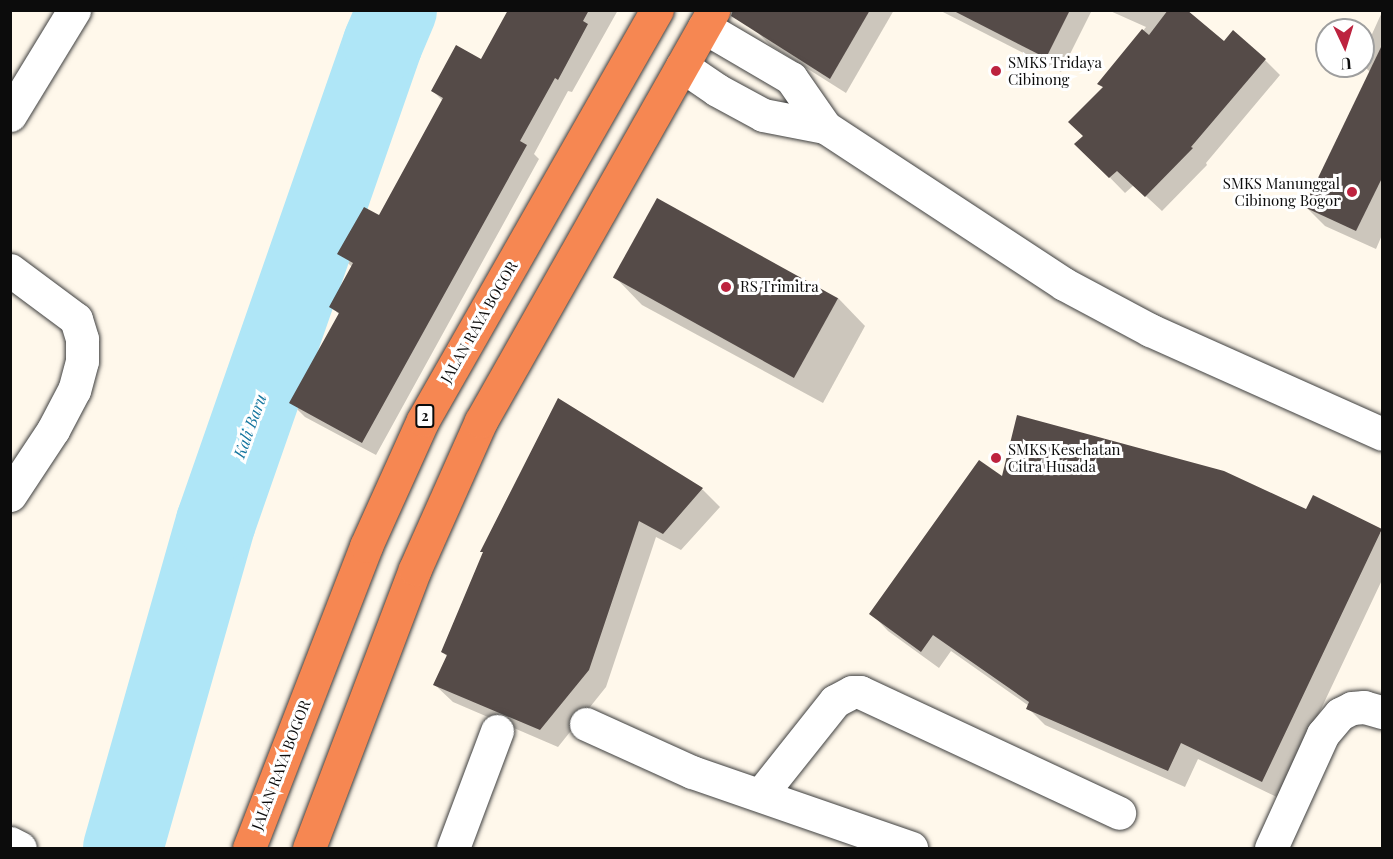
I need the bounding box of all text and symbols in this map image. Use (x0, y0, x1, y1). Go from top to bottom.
north arrow (1315, 18, 1375, 78)
place label: SMKS Tridaya Cibinong (1008, 53, 1102, 88)
text: U (1340, 54, 1352, 75)
marker: SMKS Tridaya Cibinong (989, 64, 1003, 78)
place label: SMKS Manunggal Cibinong Bogor (1223, 174, 1340, 209)
marker: SMKS Manunggal Cibinong Bogor (1345, 185, 1359, 199)
street label: JALAN RAYA BOGOR (437, 258, 521, 386)
marker: RS Trimitra (717, 278, 735, 296)
place label: RS Trimitra (740, 278, 819, 296)
water label: Kali Baru (230, 391, 270, 461)
road number: 2 (414, 405, 436, 427)
place label: SMKS Kesehatan Citra Husada (1008, 440, 1121, 475)
marker: SMKS Kesehatan Citra Husada (989, 451, 1003, 465)
street label: JALAN RAYA BOGOR (248, 698, 314, 832)

